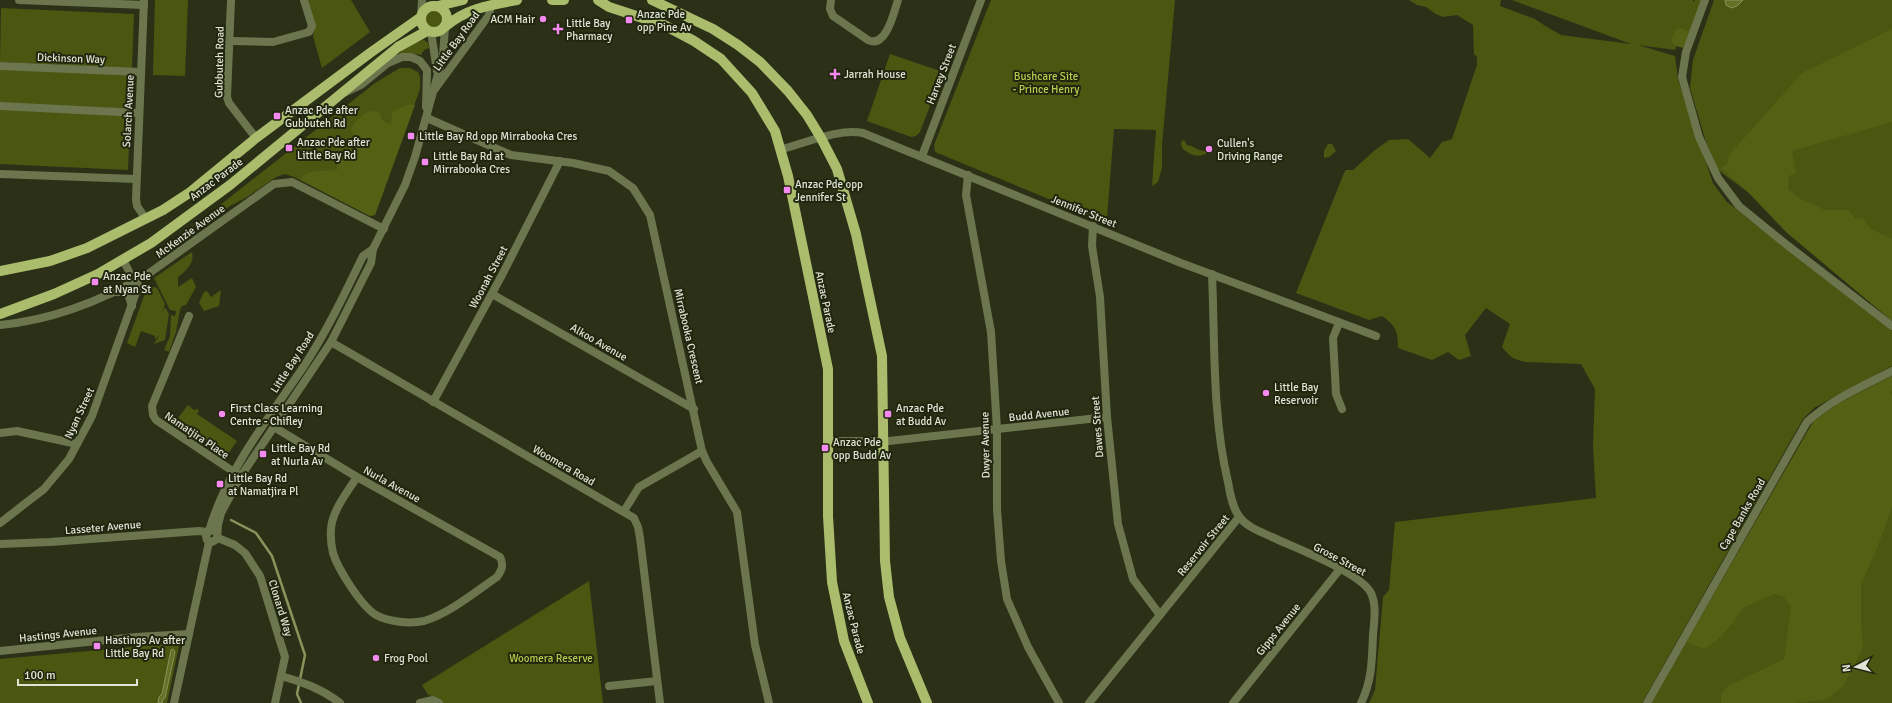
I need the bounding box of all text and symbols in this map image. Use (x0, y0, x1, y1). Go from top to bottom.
place label: Anzac Pde opp Pine Av (637, 8, 692, 34)
street label: Little Bay Road (430, 9, 482, 74)
place label: ACM Hair (490, 13, 535, 26)
marker: ACM Hair (538, 14, 548, 24)
marker: Anzac Pde opp Pine Av (624, 15, 634, 25)
place label: Little Bay Pharmacy (566, 17, 613, 43)
marker: Little Bay Pharmacy (553, 24, 563, 34)
street label: Gubbuteh Road (212, 26, 227, 98)
street label: Harvey Street (924, 42, 959, 106)
street label: Dickinson Way (37, 51, 106, 66)
marker: Jarrah House (829, 68, 841, 80)
place label: Jarrah House (844, 68, 906, 81)
park label: Bushcare Site - Prince Henry (1012, 70, 1080, 96)
street label: Solarch Avenue (120, 74, 137, 148)
place label: Anzac Pde after Gubbuteh Rd (285, 104, 358, 130)
marker: Anzac Pde after Gubbuteh Rd (272, 111, 282, 121)
place label: Little Bay Rd opp Mirrabooka Cres (419, 130, 578, 143)
marker: Little Bay Rd opp Mirrabooka Cres (406, 131, 416, 141)
place label: Anzac Pde after Little Bay Rd (297, 136, 370, 162)
place label: Cullen's Driving Range (1217, 137, 1283, 163)
marker: Anzac Pde after Little Bay Rd (284, 143, 294, 153)
marker: Cullen's Driving Range (1204, 144, 1214, 154)
place label: Little Bay Rd at Mirrabooka Cres (433, 150, 510, 176)
street label: Anzac Parade (187, 155, 245, 204)
marker: Little Bay Rd at Mirrabooka Cres (420, 157, 430, 167)
place label: Anzac Pde opp Jennifer St (795, 178, 863, 204)
marker: Anzac Pde opp Jennifer St (782, 185, 792, 195)
street label: Jennifer Street (1049, 192, 1119, 231)
street label: McKenzie Avenue (153, 202, 227, 261)
street label: Woonah Street (467, 244, 510, 311)
place label: Anzac Pde at Nyan St (103, 270, 151, 296)
street label: Anzac Parade (813, 270, 838, 334)
marker: Anzac Pde at Nyan St (90, 277, 100, 287)
street label: Mirrabooka Crescent (671, 287, 706, 385)
street label: Alkoo Avenue (568, 321, 629, 364)
street label: Little Bay Road (268, 329, 317, 395)
place label: Little Bay Reservoir (1274, 381, 1319, 407)
street label: Nyan Street (62, 385, 97, 441)
marker: Little Bay Reservoir (1261, 388, 1271, 398)
street label: Dawes Street (1089, 396, 1106, 458)
place label: First Class Learning Centre - Chifley (230, 402, 323, 428)
place label: Anzac Pde at Budd Av (896, 402, 946, 428)
street label: Budd Avenue (1008, 405, 1070, 424)
street label: Namatjira Place (162, 409, 231, 462)
marker: First Class Learning Centre - Chifley (217, 409, 227, 419)
marker: Anzac Pde at Budd Av (883, 409, 893, 419)
street label: Dwyer Avenue (978, 412, 993, 478)
place label: Anzac Pde opp Budd Av (833, 436, 891, 462)
place label: Little Bay Rd at Nurla Av (271, 442, 330, 468)
street label: Woomera Road (530, 442, 598, 489)
marker: Anzac Pde opp Budd Av (820, 443, 830, 453)
marker: Little Bay Rd at Nurla Av (258, 449, 268, 459)
street label: Nurla Avenue (361, 463, 423, 505)
place label: Little Bay Rd at Namatjira Pl (228, 472, 298, 498)
street label: Cape Banks Road (1717, 476, 1768, 552)
marker: Little Bay Rd at Namatjira Pl (215, 479, 225, 489)
street label: Reservoir Street (1175, 512, 1232, 579)
street label: Lasseter Avenue (64, 518, 142, 537)
street label: Grose Street (1311, 540, 1369, 579)
street label: Clonard Way (266, 578, 296, 639)
street label: Anzac Parade (840, 591, 867, 655)
street label: Gipps Avenue (1253, 601, 1303, 658)
street label: Hastings Avenue (18, 624, 98, 645)
place label: Hastings Av after Little Bay Rd (105, 634, 185, 660)
marker: Hastings Av after Little Bay Rd (92, 641, 102, 651)
north arrow (1836, 647, 1876, 687)
place label: Frog Pool (384, 652, 428, 665)
park label: Woomera Reserve (509, 652, 593, 665)
marker: Frog Pool (371, 653, 381, 663)
scale bar (18, 661, 137, 687)
text: N (1840, 664, 1853, 673)
text: 100 m (24, 668, 56, 683)

